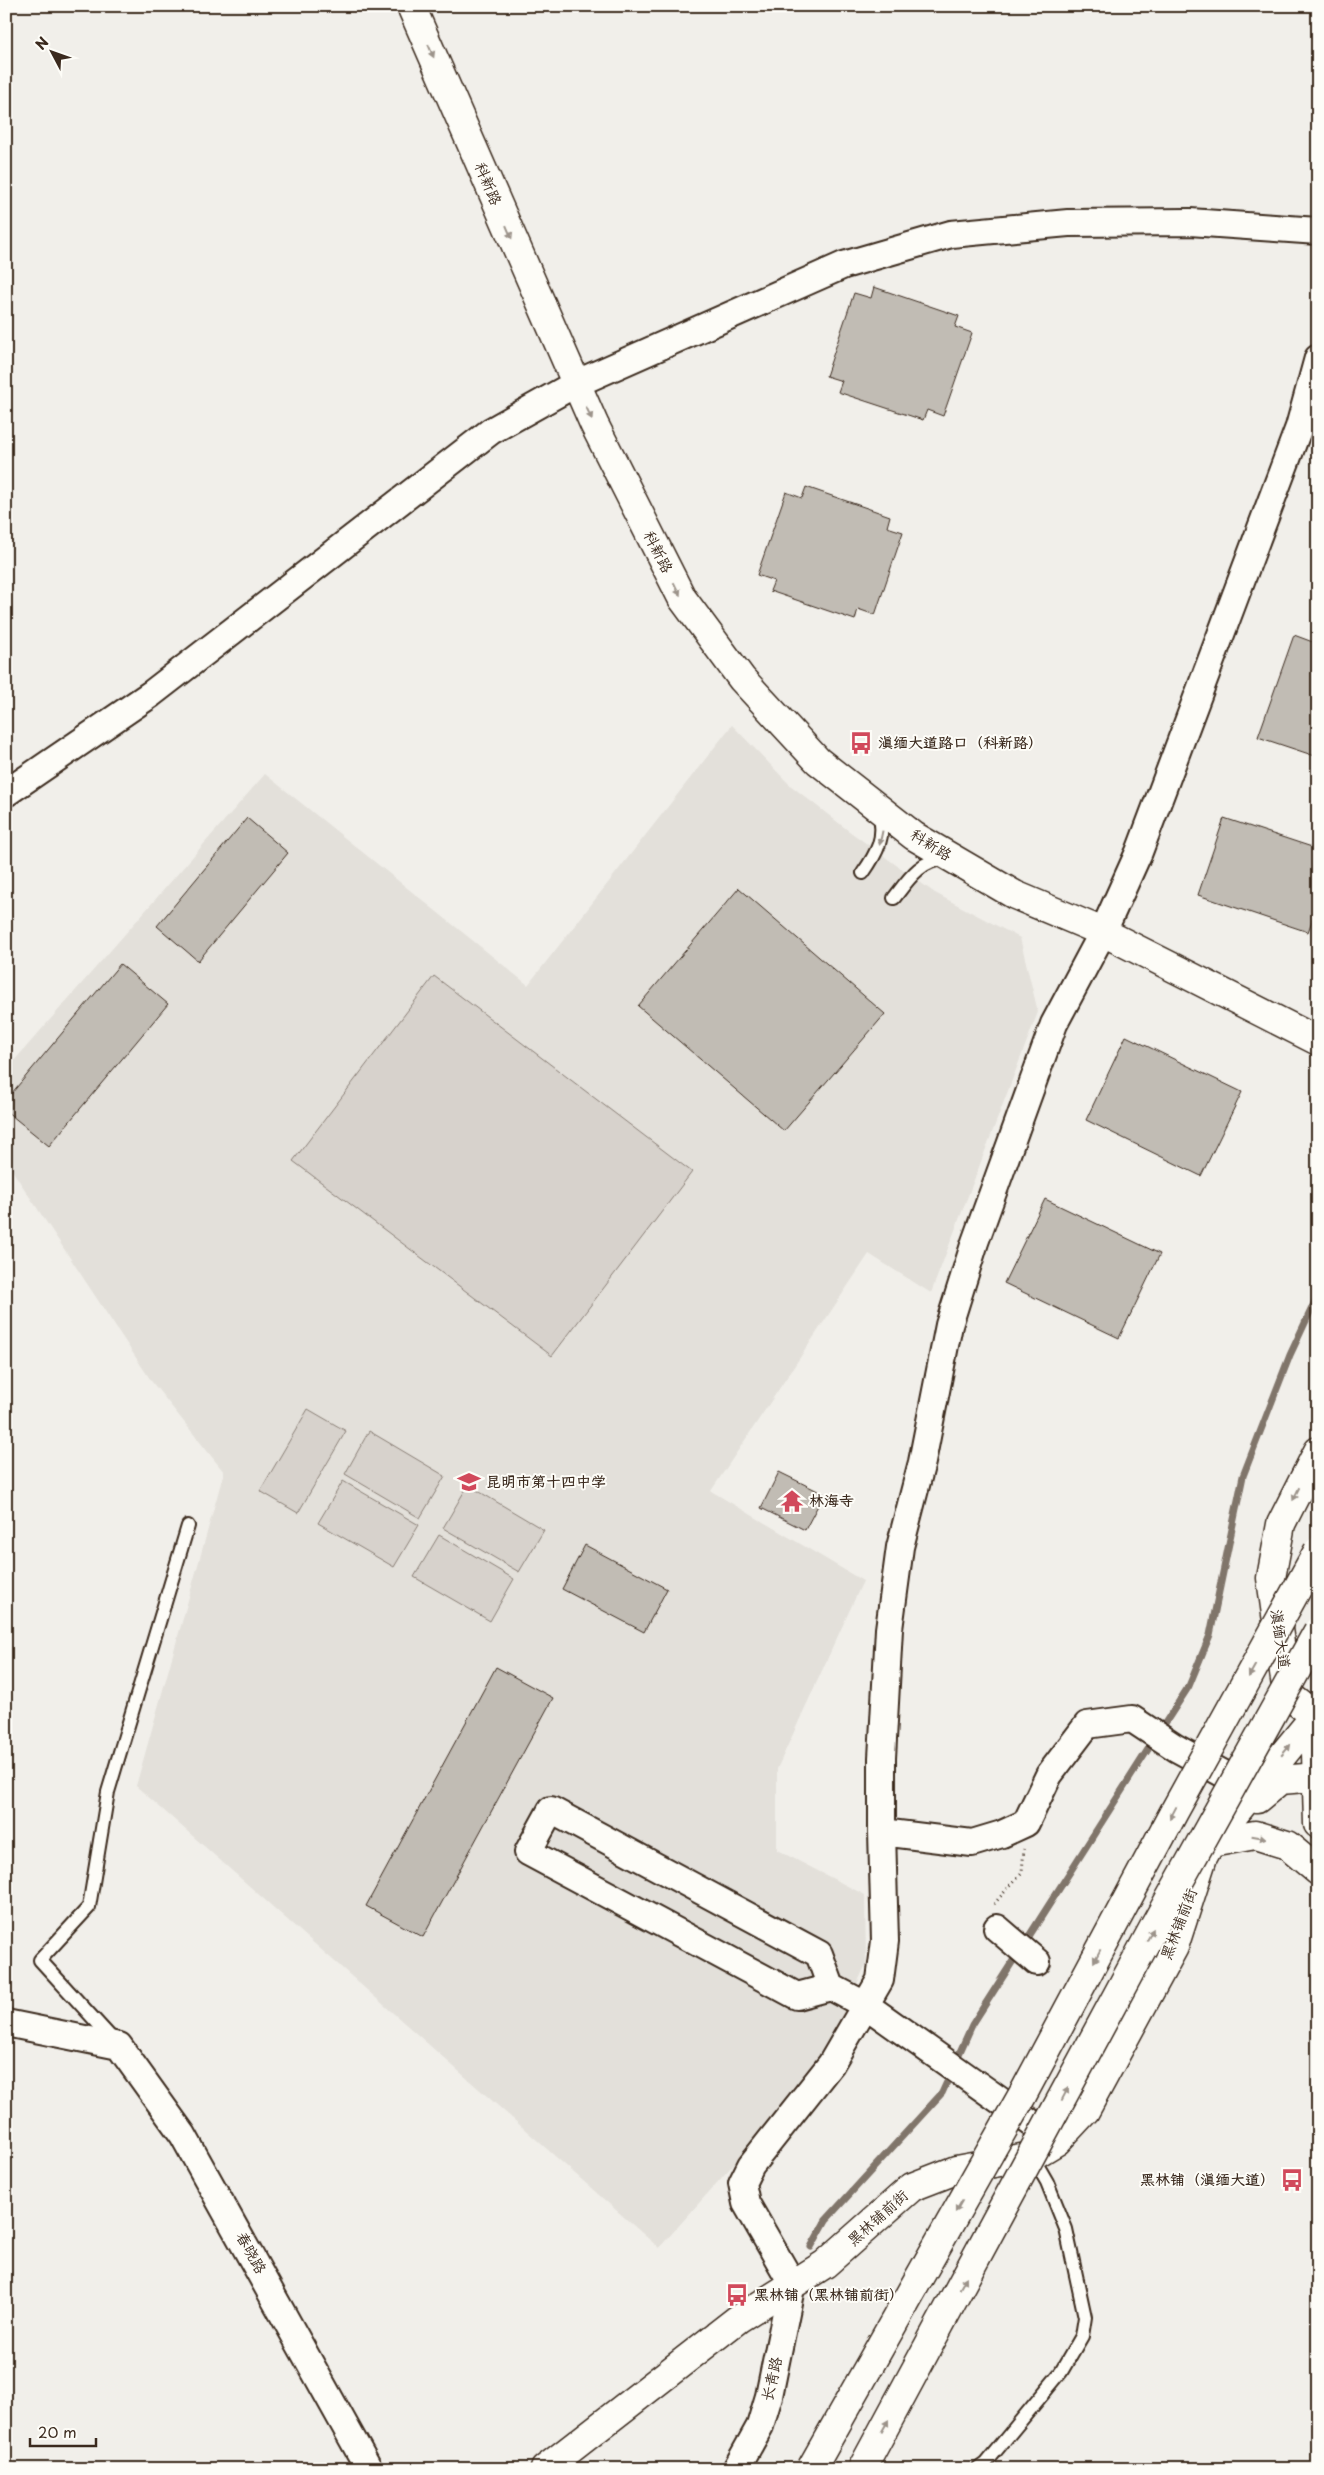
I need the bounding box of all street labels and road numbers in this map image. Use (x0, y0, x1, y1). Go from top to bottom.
street label: 科新路 (470, 158, 509, 209)
street label: 科新路 (639, 526, 680, 577)
street label: 科新路 (907, 822, 957, 865)
street label: 滇缅大道 (1266, 1607, 1297, 1670)
street label: 黑林铺前街 (1153, 1884, 1202, 1963)
street label: 黑林铺前街 (841, 2183, 913, 2251)
street label: 春晓路 (231, 2227, 273, 2278)
street label: 长青路 (754, 2354, 787, 2403)

